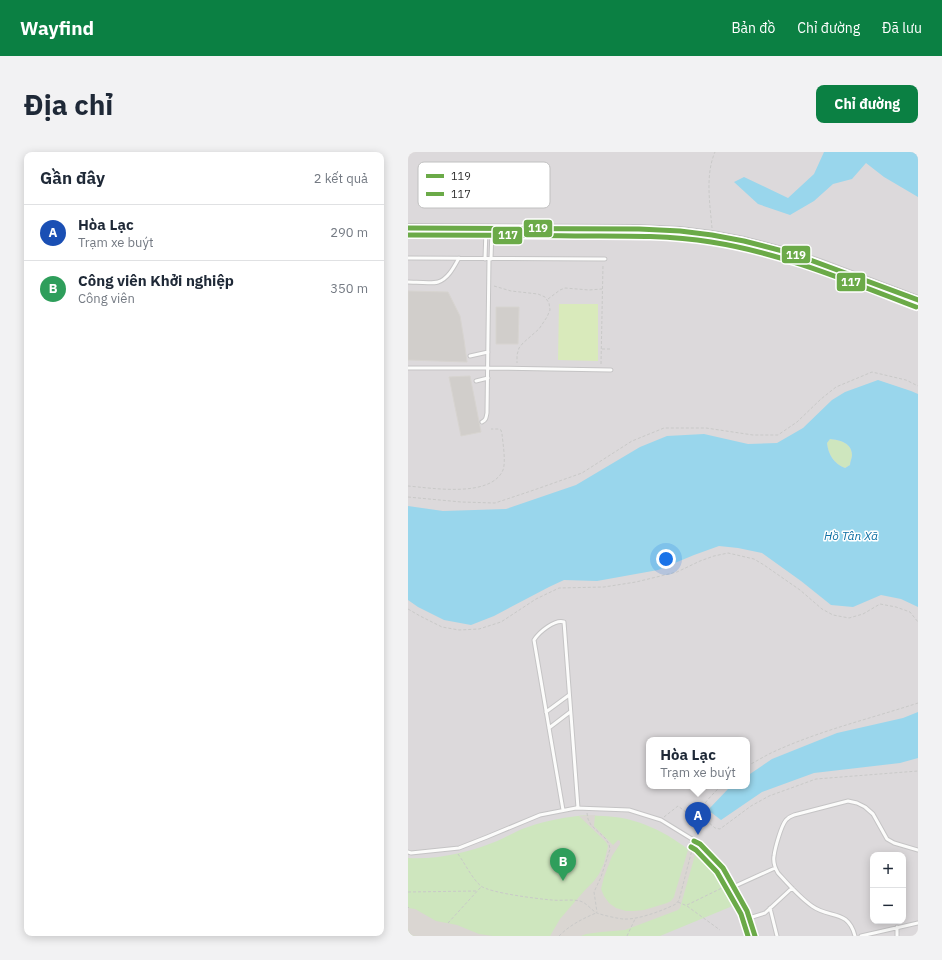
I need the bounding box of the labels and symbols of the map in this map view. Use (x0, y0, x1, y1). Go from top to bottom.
legend (418, 162, 550, 208)
text: 119 (451, 169, 471, 183)
text: 117 (451, 187, 471, 201)
line badge: 119 (523, 219, 553, 238)
text: 119 (528, 221, 548, 235)
line badge: 117 (492, 226, 523, 245)
text: 117 (498, 228, 518, 242)
line badge: 119 (781, 245, 811, 264)
text: 119 (786, 248, 806, 262)
line badge: 117 (836, 272, 866, 292)
text: 117 (841, 275, 861, 289)
water label: Hồ Tân Xã (824, 528, 878, 543)
your location (656, 549, 676, 569)
pin: A (685, 802, 711, 835)
pin: B (550, 848, 576, 881)

